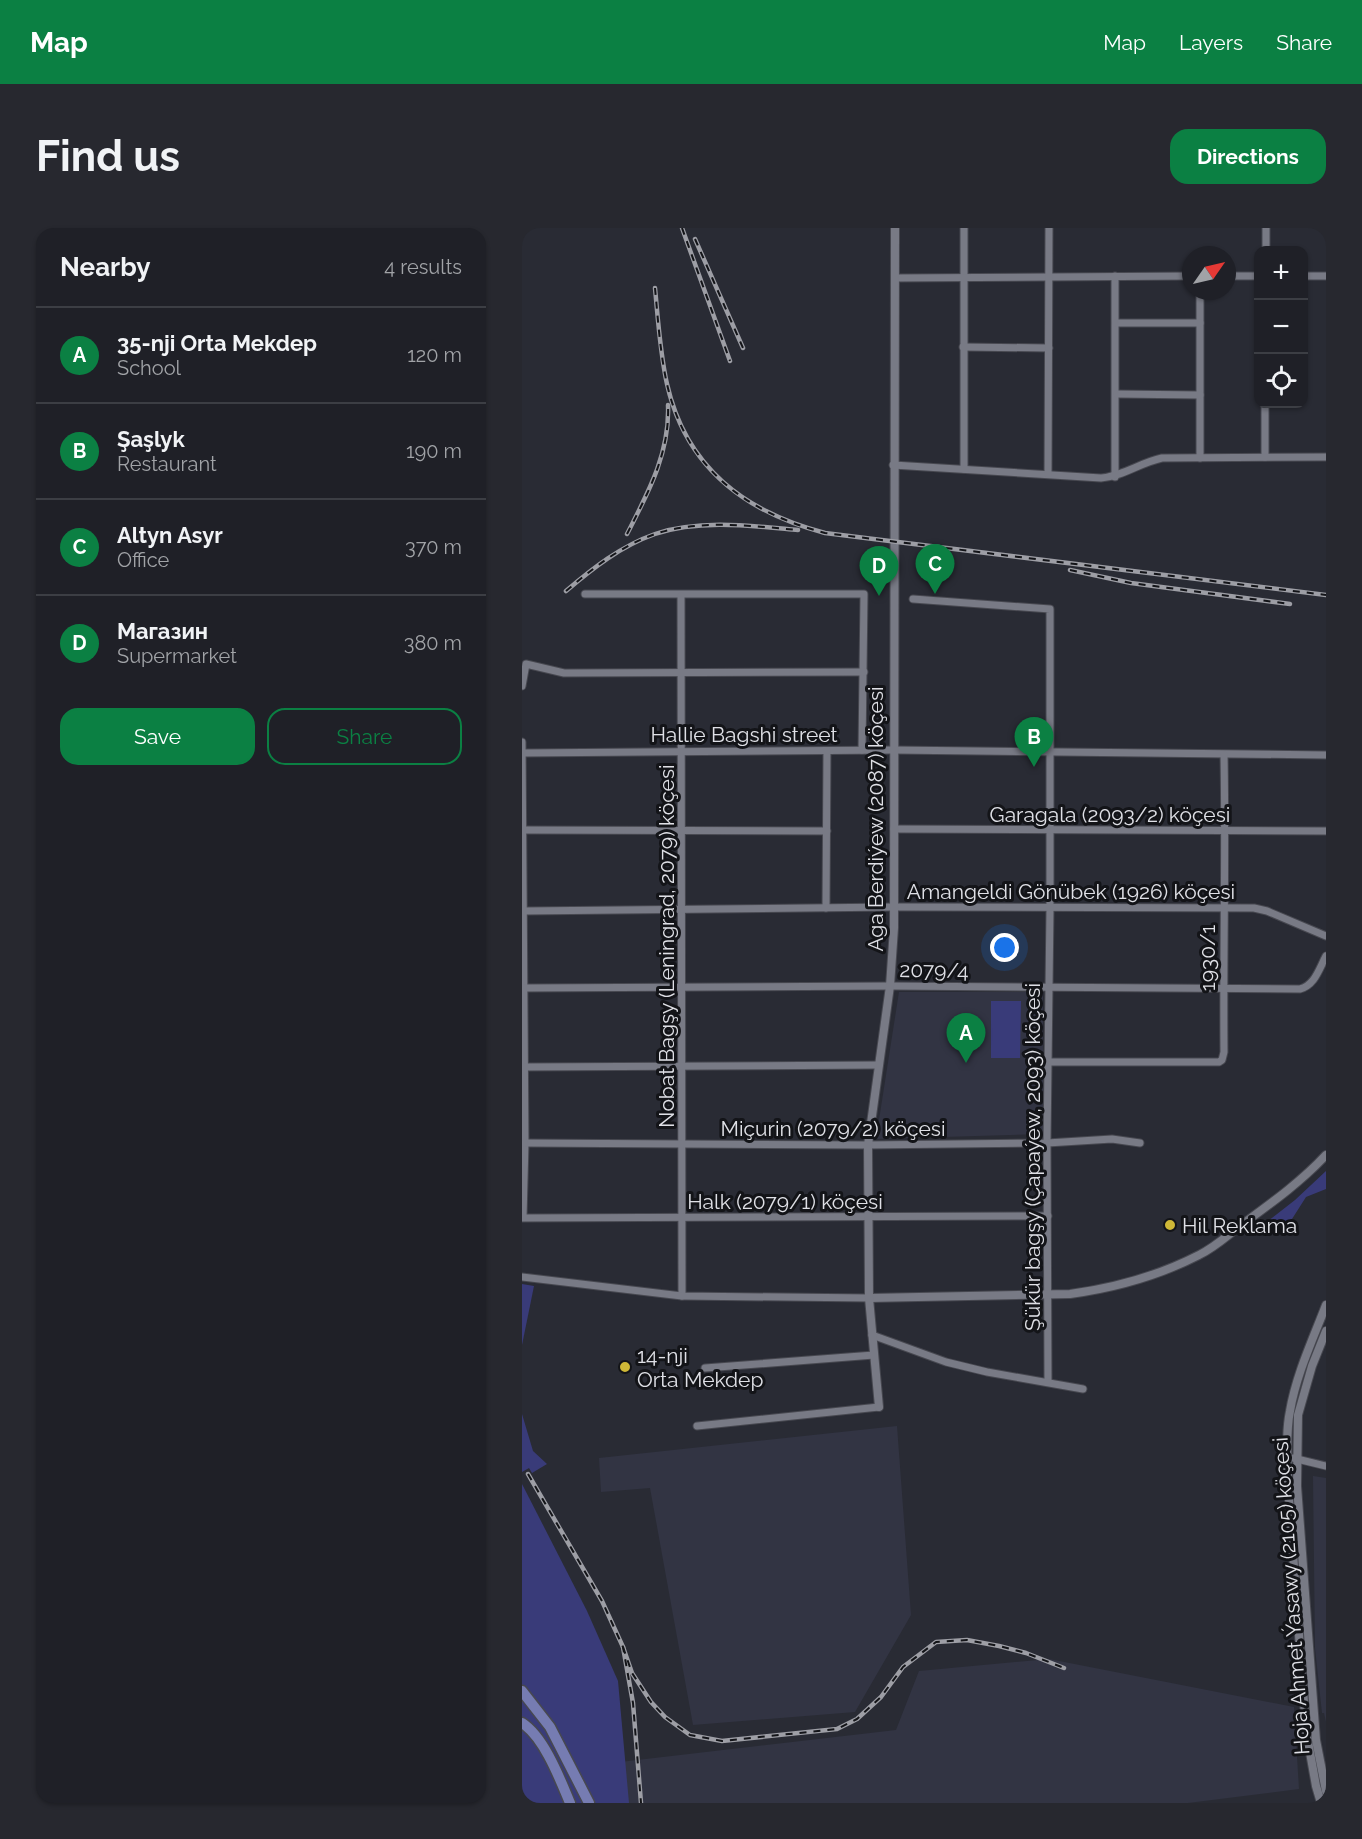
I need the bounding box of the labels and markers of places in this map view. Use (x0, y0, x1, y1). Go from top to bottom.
pin: C (916, 544, 954, 594)
pin: D (860, 546, 898, 596)
pin: B (1014, 718, 1054, 767)
pin: A (946, 1014, 986, 1063)
place label: Hil Reklama (1182, 1213, 1297, 1238)
marker: Hil Reklama (1163, 1218, 1177, 1232)
place label: 14-nji Orta Mekdep (637, 1343, 763, 1392)
marker: 14-nji Orta Mekdep (618, 1360, 632, 1374)

